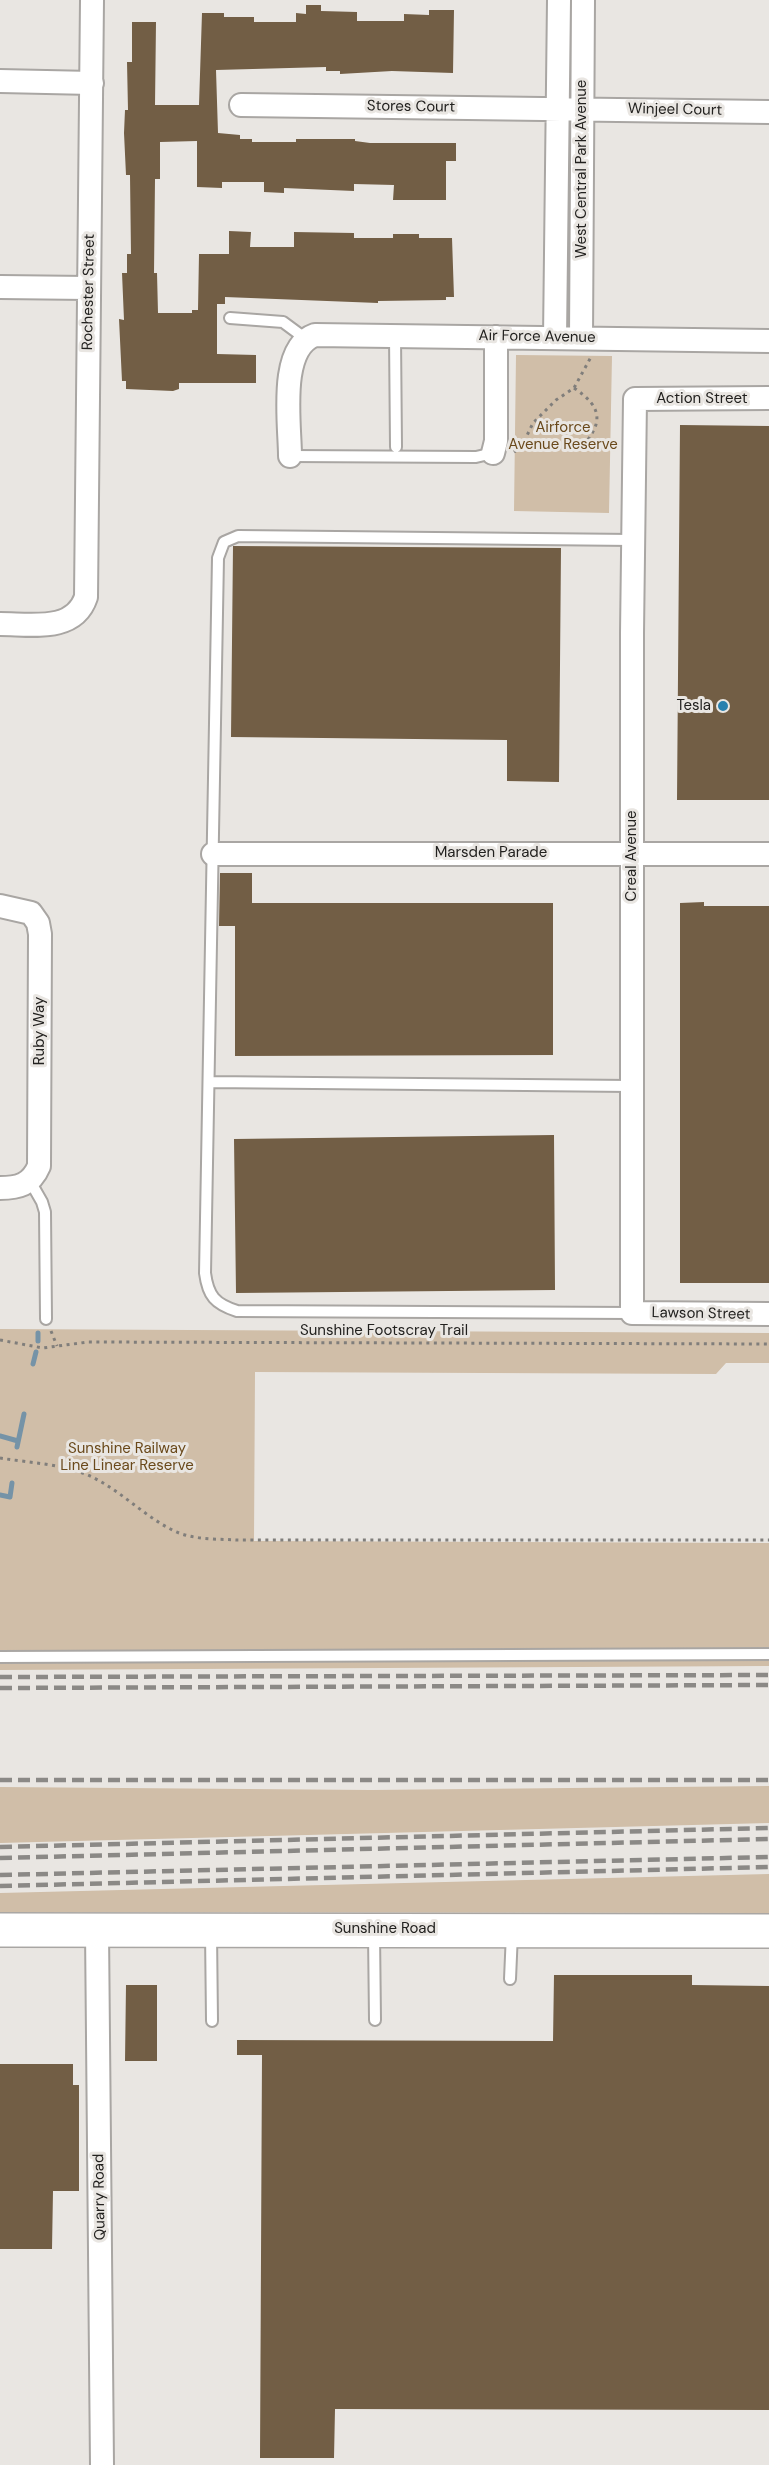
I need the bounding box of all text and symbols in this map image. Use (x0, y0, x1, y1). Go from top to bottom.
street label: West Central Park Avenue (573, 80, 591, 258)
street label: Stores Court (367, 97, 455, 117)
street label: Winjeel Court (628, 100, 722, 120)
street label: Rochester Street (79, 234, 99, 350)
street label: Air Force Avenue (478, 327, 596, 347)
street label: Action Street (656, 390, 748, 408)
park label: Airforce Avenue Reserve (508, 419, 618, 454)
place label: Tesla (676, 697, 711, 715)
marker: Tesla (716, 699, 730, 713)
street label: Creal Avenue (623, 810, 641, 902)
street label: Marsden Parade (435, 844, 547, 862)
street label: Ruby Way (31, 997, 49, 1065)
street label: Lawson Street (651, 1304, 751, 1324)
street label: Sunshine Footscray Trail (300, 1322, 468, 1340)
park label: Sunshine Railway Line Linear Reserve (60, 1440, 194, 1475)
street label: Sunshine Road (334, 1920, 436, 1938)
street label: Quarry Road (90, 2153, 110, 2241)

